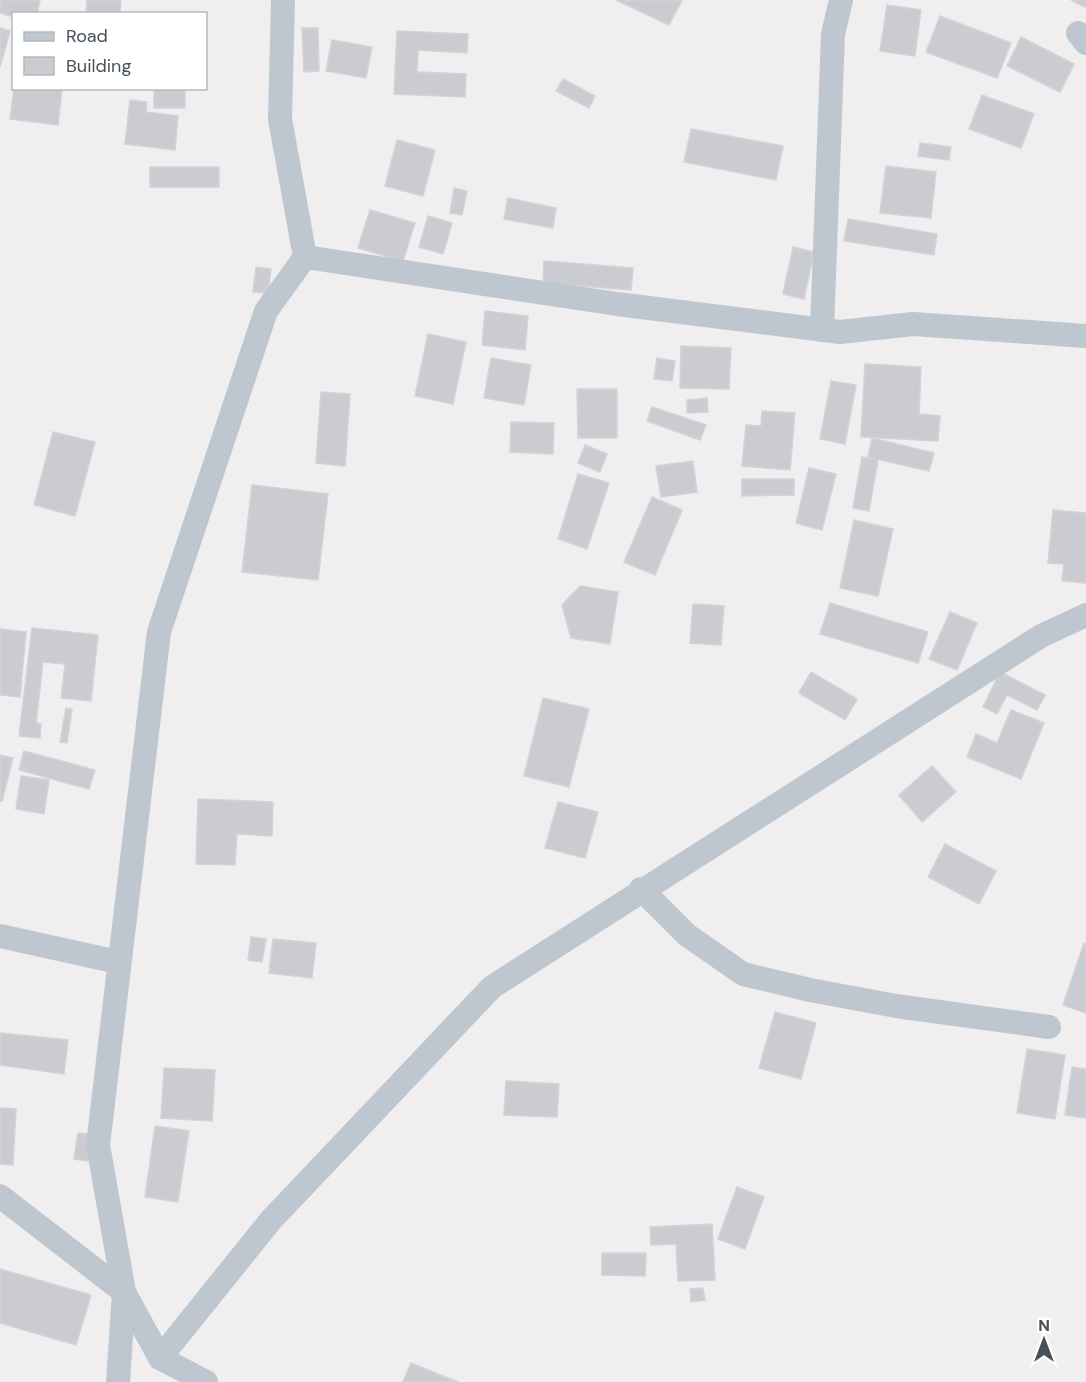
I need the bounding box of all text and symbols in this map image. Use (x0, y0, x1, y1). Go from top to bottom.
legend (12, 12, 207, 90)
text: Road (66, 24, 108, 48)
text: Building (66, 54, 131, 78)
north arrow (1014, 1310, 1074, 1370)
text: N (1038, 1315, 1050, 1336)

